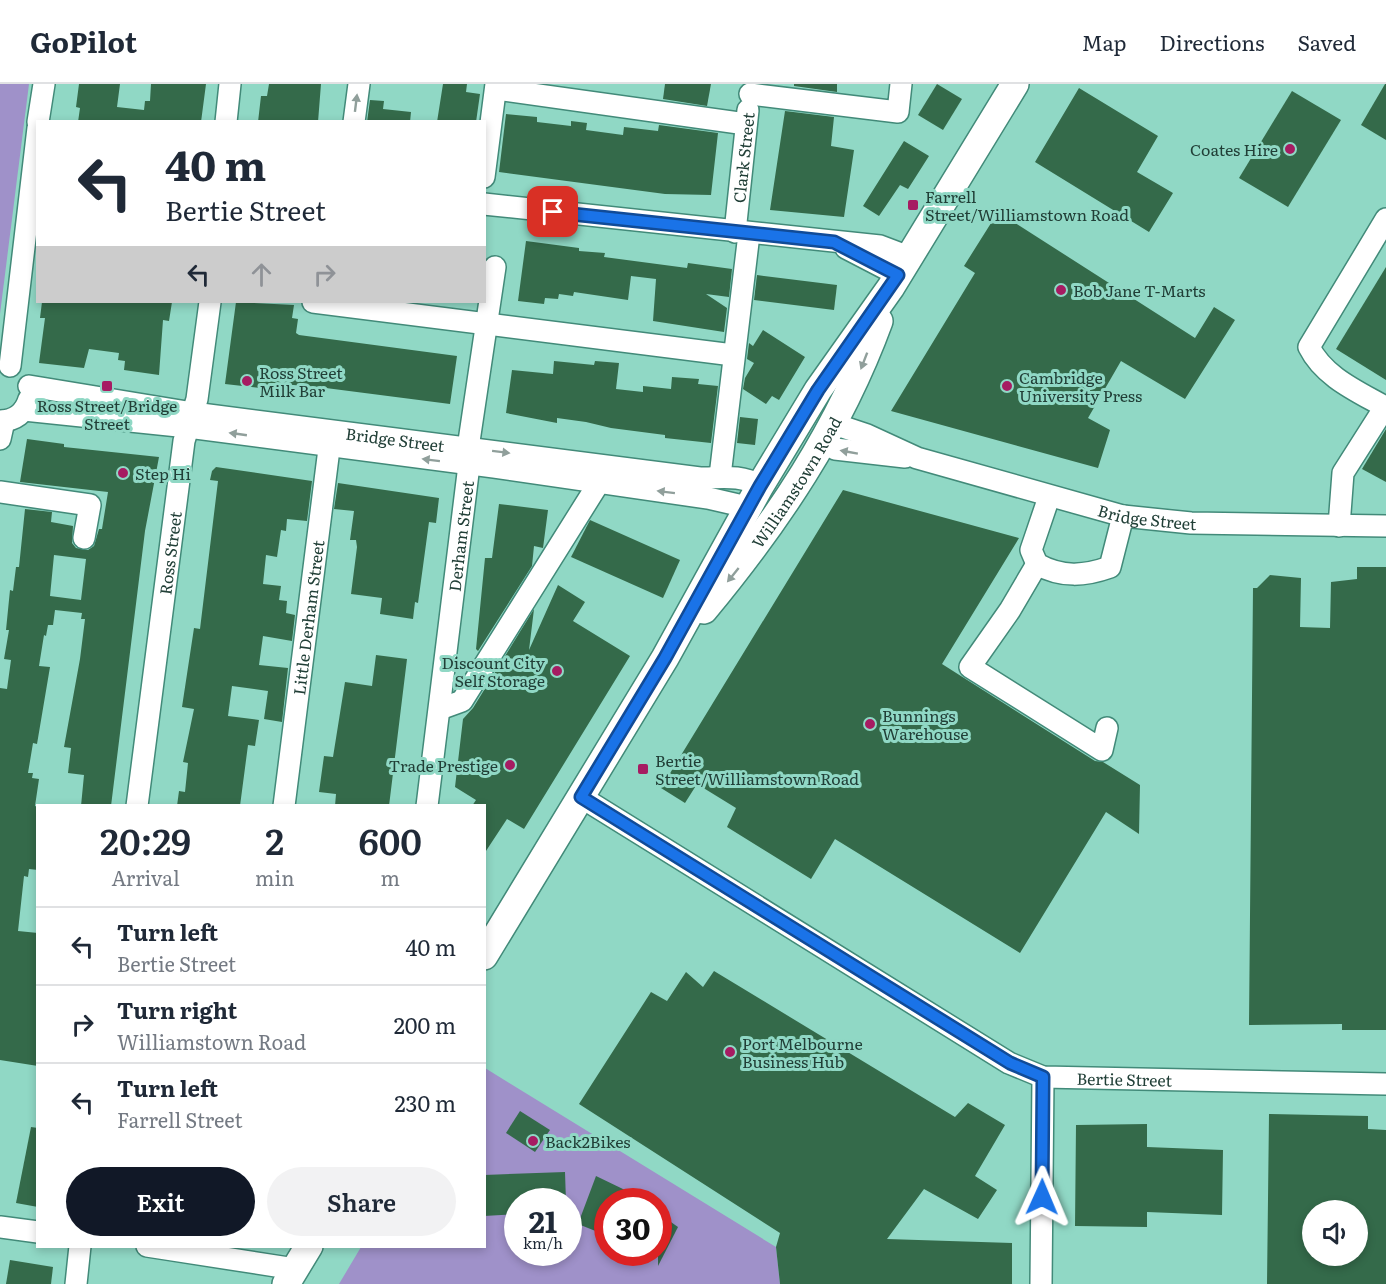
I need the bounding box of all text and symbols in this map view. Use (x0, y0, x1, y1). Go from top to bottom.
text: GoPilot (30, 20, 137, 62)
text: Map (1082, 26, 1127, 57)
text: Directions (1160, 26, 1265, 57)
text: Saved (1298, 26, 1356, 57)
one-way arrow (352, 93, 361, 112)
street label: Clark Street (726, 110, 760, 204)
text: 40 m (165, 132, 266, 194)
place label: Coates Hire (1190, 137, 1278, 161)
marker: Coates Hire (1283, 142, 1297, 156)
icon: left (66, 144, 144, 222)
place label: Farrell Street/Williamstown Road (925, 184, 1129, 226)
pin (527, 186, 578, 237)
text: Bertie Street (165, 189, 326, 229)
icon: arrive (536, 195, 569, 228)
marker: Farrell Street/Williamstown Road (906, 198, 920, 212)
icon: left (182, 258, 215, 291)
icon: ahead (245, 258, 278, 291)
icon: right (308, 258, 341, 291)
place label: Bob Jane T-Marts (1073, 278, 1206, 302)
marker: Bob Jane T-Marts (1054, 283, 1068, 297)
one-way arrow (859, 353, 869, 371)
place label: Ross Street Milk Bar (259, 360, 343, 402)
place label: Cambridge University Press (1019, 365, 1142, 407)
marker: Ross Street Milk Bar (240, 374, 254, 388)
marker: Ross Street/Bridge Street (100, 379, 114, 393)
marker: Cambridge University Press (1000, 379, 1014, 393)
place label: Ross Street/Bridge Street (37, 393, 177, 435)
street label: Williamstown Road (745, 412, 847, 552)
street label: Bridge Street (344, 421, 446, 457)
one-way arrow (228, 429, 247, 438)
one-way arrow (492, 447, 511, 457)
one-way arrow (839, 447, 858, 456)
one-way arrow (421, 455, 440, 465)
place label: Step Hi (135, 461, 191, 485)
marker: Step Hi (116, 466, 130, 480)
street label: Derham Street (442, 479, 479, 593)
one-way arrow (656, 488, 675, 497)
street label: Bridge Street (1095, 498, 1197, 535)
street label: Ross Street (152, 509, 187, 596)
street label: Little Derham Street (286, 538, 329, 696)
one-way arrow (727, 567, 740, 583)
place label: Discount City Self Storage (441, 650, 546, 692)
marker: Discount City Self Storage (550, 664, 564, 678)
place label: Bunnings Warehouse (882, 703, 969, 745)
marker: Bunnings Warehouse (863, 717, 877, 731)
place label: Bertie Street/Williamstown Road (655, 748, 859, 790)
place label: Trade Prestige (388, 753, 498, 777)
marker: Trade Prestige (503, 758, 517, 772)
marker: Bertie Street/Williamstown Road (636, 762, 650, 776)
text: 20:29 (100, 813, 191, 866)
text: 2 (265, 813, 284, 866)
text: 600 (358, 813, 422, 866)
text: Arrival (111, 862, 180, 892)
text: min (255, 862, 294, 892)
text: m (380, 862, 400, 892)
text: Turn left (117, 915, 218, 948)
icon: left (66, 930, 99, 963)
text: 40 m (405, 930, 456, 963)
text: Bertie Street (117, 948, 236, 978)
text: Turn right (117, 993, 237, 1026)
icon: right (66, 1008, 99, 1041)
text: 200 m (394, 1008, 456, 1041)
text: Williamstown Road (117, 1026, 306, 1056)
place label: Port Melbourne Business Hub (742, 1031, 863, 1073)
marker: Port Melbourne Business Hub (723, 1045, 737, 1059)
street label: Bertie Street (1076, 1066, 1173, 1092)
text: Turn left (117, 1071, 218, 1104)
icon: left (66, 1086, 99, 1119)
text: 230 m (394, 1086, 456, 1119)
text: Farrell Street (117, 1104, 243, 1134)
place label: Back2Bikes (545, 1129, 631, 1153)
marker: Back2Bikes (526, 1134, 540, 1148)
position arrow (1010, 1165, 1074, 1229)
button: Exit (66, 1167, 255, 1236)
button: Share (267, 1167, 456, 1236)
speed limit sign: 30 (594, 1188, 672, 1266)
text: 21 (529, 1198, 557, 1242)
map controls (1302, 1200, 1368, 1266)
button: sound (1302, 1200, 1368, 1266)
text: km/h (523, 1231, 563, 1254)

